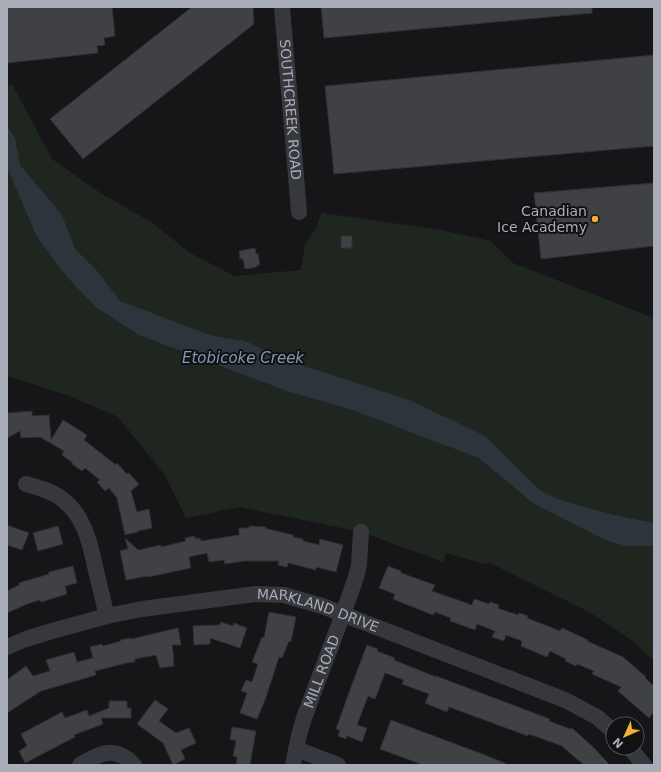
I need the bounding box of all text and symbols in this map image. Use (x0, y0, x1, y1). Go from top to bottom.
street label: SOUTHCREEK ROAD (277, 39, 304, 181)
place label: Canadian Ice Academy (497, 203, 587, 235)
marker: Canadian Ice Academy (590, 214, 600, 224)
water label: Etobicoke Creek (182, 349, 305, 367)
street label: MARKLAND DRIVE (257, 586, 381, 635)
street label: MILL ROAD (300, 633, 342, 710)
north arrow (605, 716, 645, 756)
text: N (610, 735, 626, 751)

